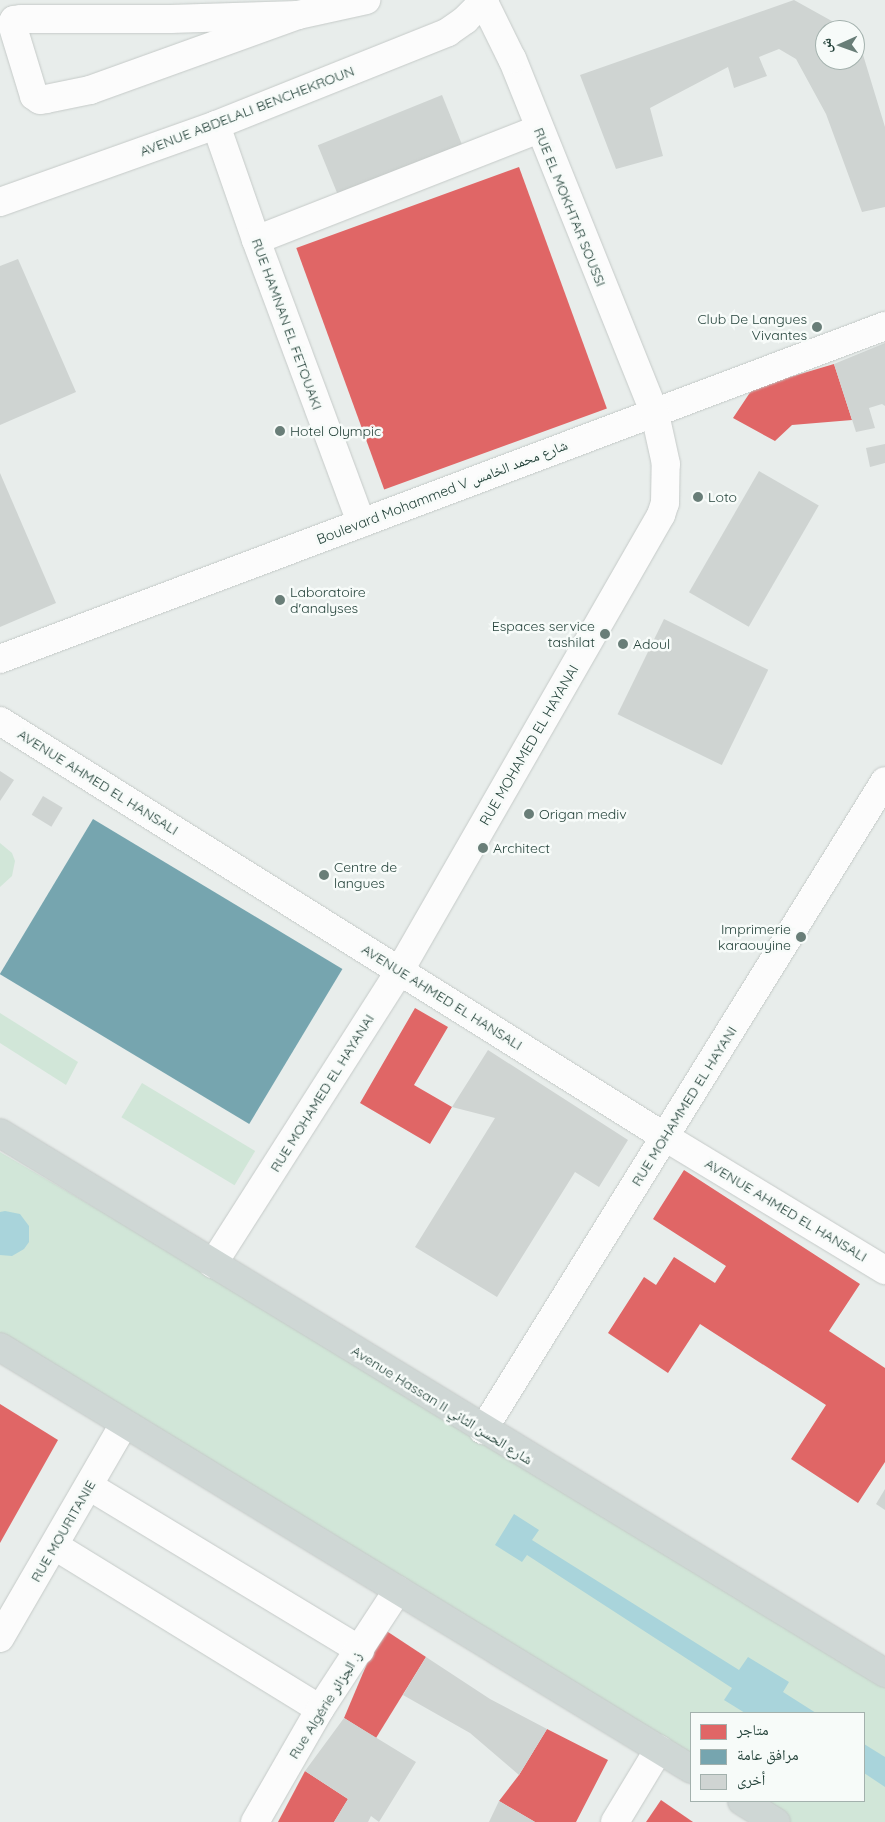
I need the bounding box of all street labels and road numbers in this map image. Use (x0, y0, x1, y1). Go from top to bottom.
street label: AVENUE ABDELALI BENCHEKROUN (137, 62, 357, 160)
street label: RUE EL MOKHTAR SOUSSI (530, 125, 610, 289)
street label: RUE HAMNAN EL FETOUAKI (248, 236, 326, 412)
street label: Boulevard Mohammed V شارع محمد الخامس (314, 436, 570, 548)
street label: RUE MOHAMED EL HAYANAI (476, 662, 582, 828)
street label: AVENUE AHMED EL HANSALI (15, 726, 181, 838)
street label: AVENUE AHMED EL HANSALI (359, 941, 525, 1053)
street label: RUE MOHAMED EL HAYANAI (266, 1011, 378, 1175)
street label: RUE MOHAMMED EL HAYANI (628, 1023, 740, 1189)
street label: AVENUE AHMED EL HANSALI (702, 1155, 870, 1265)
street label: Avenue Hassan II شارع الحسن الثاني (348, 1342, 536, 1468)
street label: RUE MOURITANIE (27, 1477, 99, 1585)
street label: Rue Algérie ز. الجزائر (285, 1648, 365, 1762)

